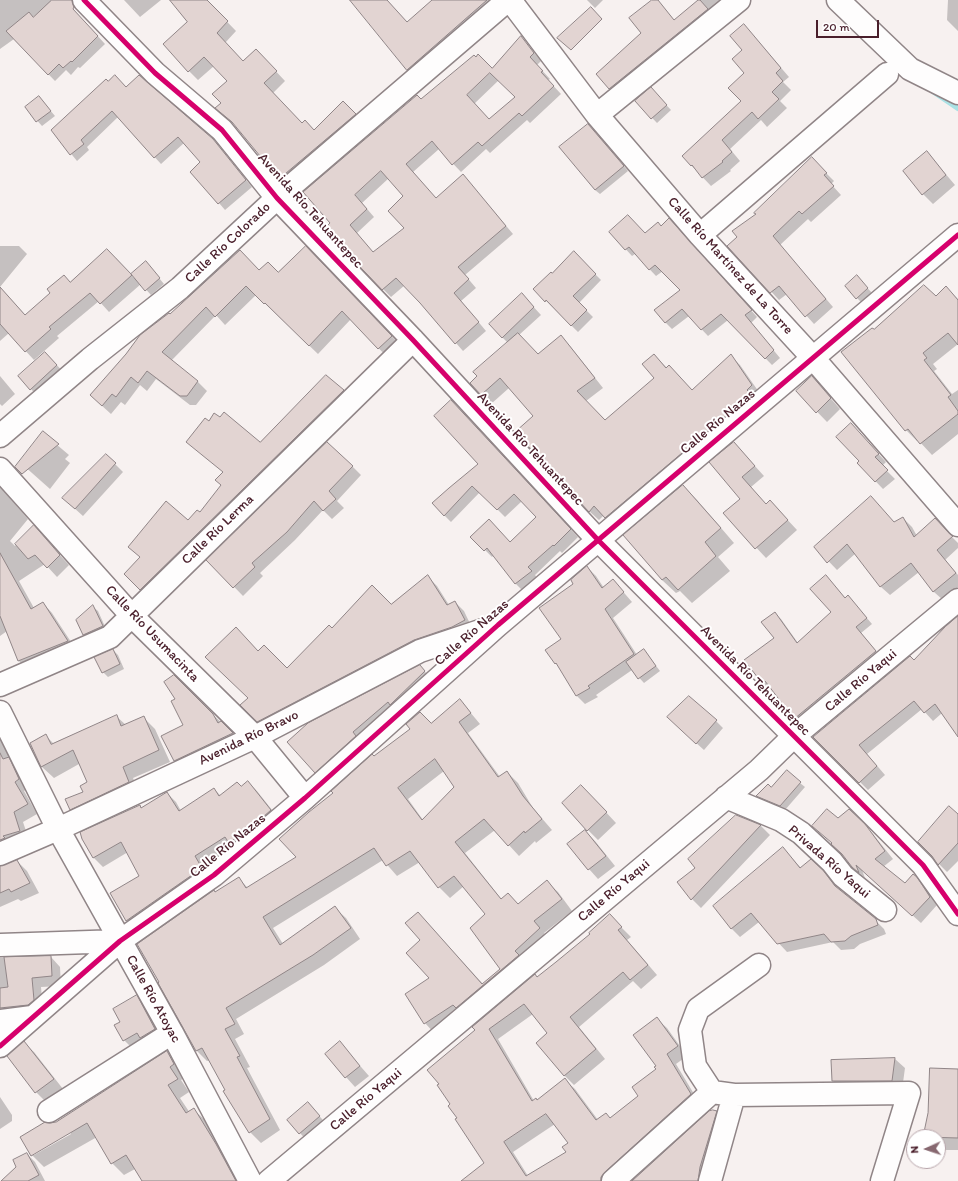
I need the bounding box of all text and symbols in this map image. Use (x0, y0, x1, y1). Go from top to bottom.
scale bar (818, 12, 881, 38)
text: 20 m (823, 20, 850, 34)
street label: Avenida Río Tehuantepec (254, 150, 366, 272)
street label: Calle Río Martínez de La Torre (664, 194, 796, 338)
street label: Calle Río Colorado (182, 199, 274, 287)
street label: Calle Río Nazas (677, 386, 759, 458)
street label: Avenida Río Tehuantepec (473, 389, 587, 509)
street label: Calle Río Lerma (178, 491, 258, 569)
street label: Calle Río Usumacinta (101, 582, 203, 686)
street label: Calle Río Nazas (431, 596, 513, 670)
street label: Avenida Río Tehuantepec (696, 622, 814, 740)
street label: Calle Río Yaqui (821, 646, 901, 716)
street label: Avenida Río Bravo (196, 707, 302, 769)
street label: Calle Río Nazas (187, 810, 269, 882)
street label: Privada Río Yaqui (784, 822, 874, 902)
street label: Calle Río Yaqui (574, 856, 654, 926)
street label: Calle Río Atoyac (122, 952, 184, 1046)
street label: Calle Río Yaqui (326, 1065, 406, 1135)
north arrow (906, 1129, 946, 1169)
text: N (908, 1146, 921, 1154)

